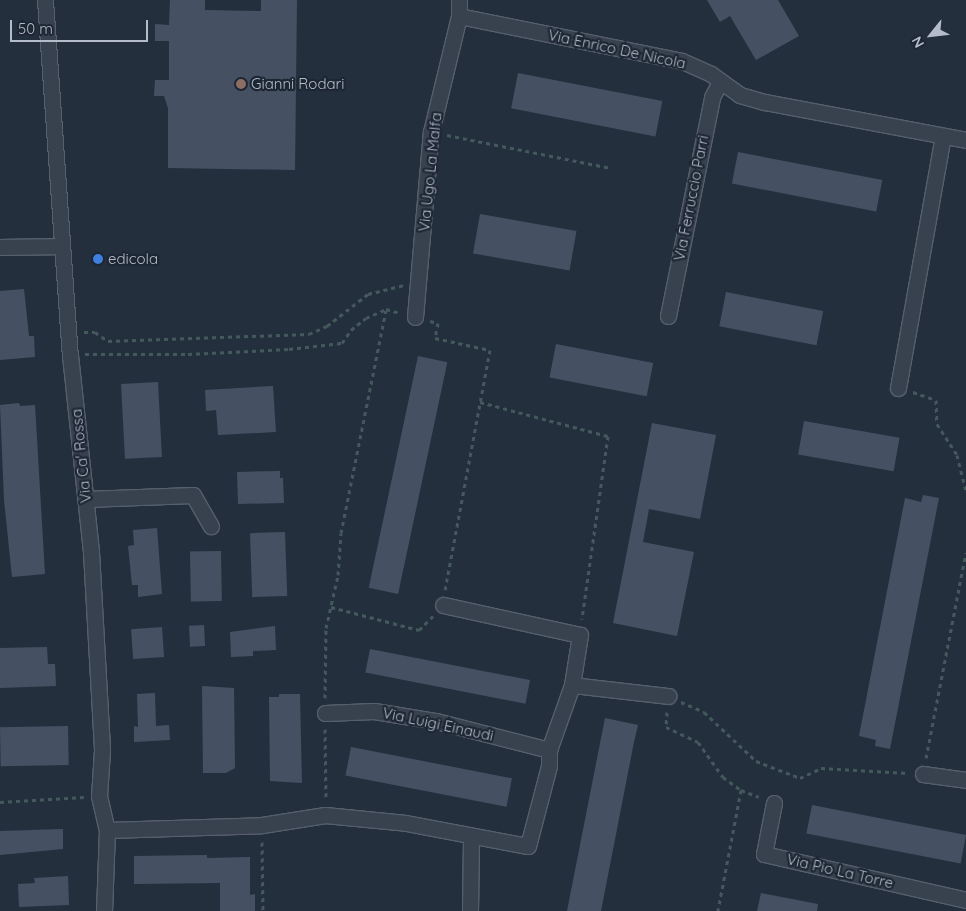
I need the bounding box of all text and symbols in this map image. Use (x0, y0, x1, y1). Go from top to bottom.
scale bar (12, 10, 150, 42)
north arrow (906, 10, 956, 60)
text: 50 m (18, 19, 53, 38)
street label: Via Enrico De Nicola (546, 26, 688, 72)
text: N (908, 33, 928, 51)
place label: Gianni Rodari (251, 75, 345, 93)
marker: Gianni Rodari (235, 78, 247, 90)
street label: Via Ugo La Malfa (415, 111, 445, 233)
street label: Via Ferruccio Parri (670, 134, 712, 262)
place label: edicola (108, 250, 158, 268)
marker: edicola (92, 253, 104, 265)
street label: Via Ca' Rossa (67, 408, 95, 504)
street label: Via Luigi Einaudi (381, 703, 495, 745)
street label: Via Pio La Torre (785, 850, 895, 892)

